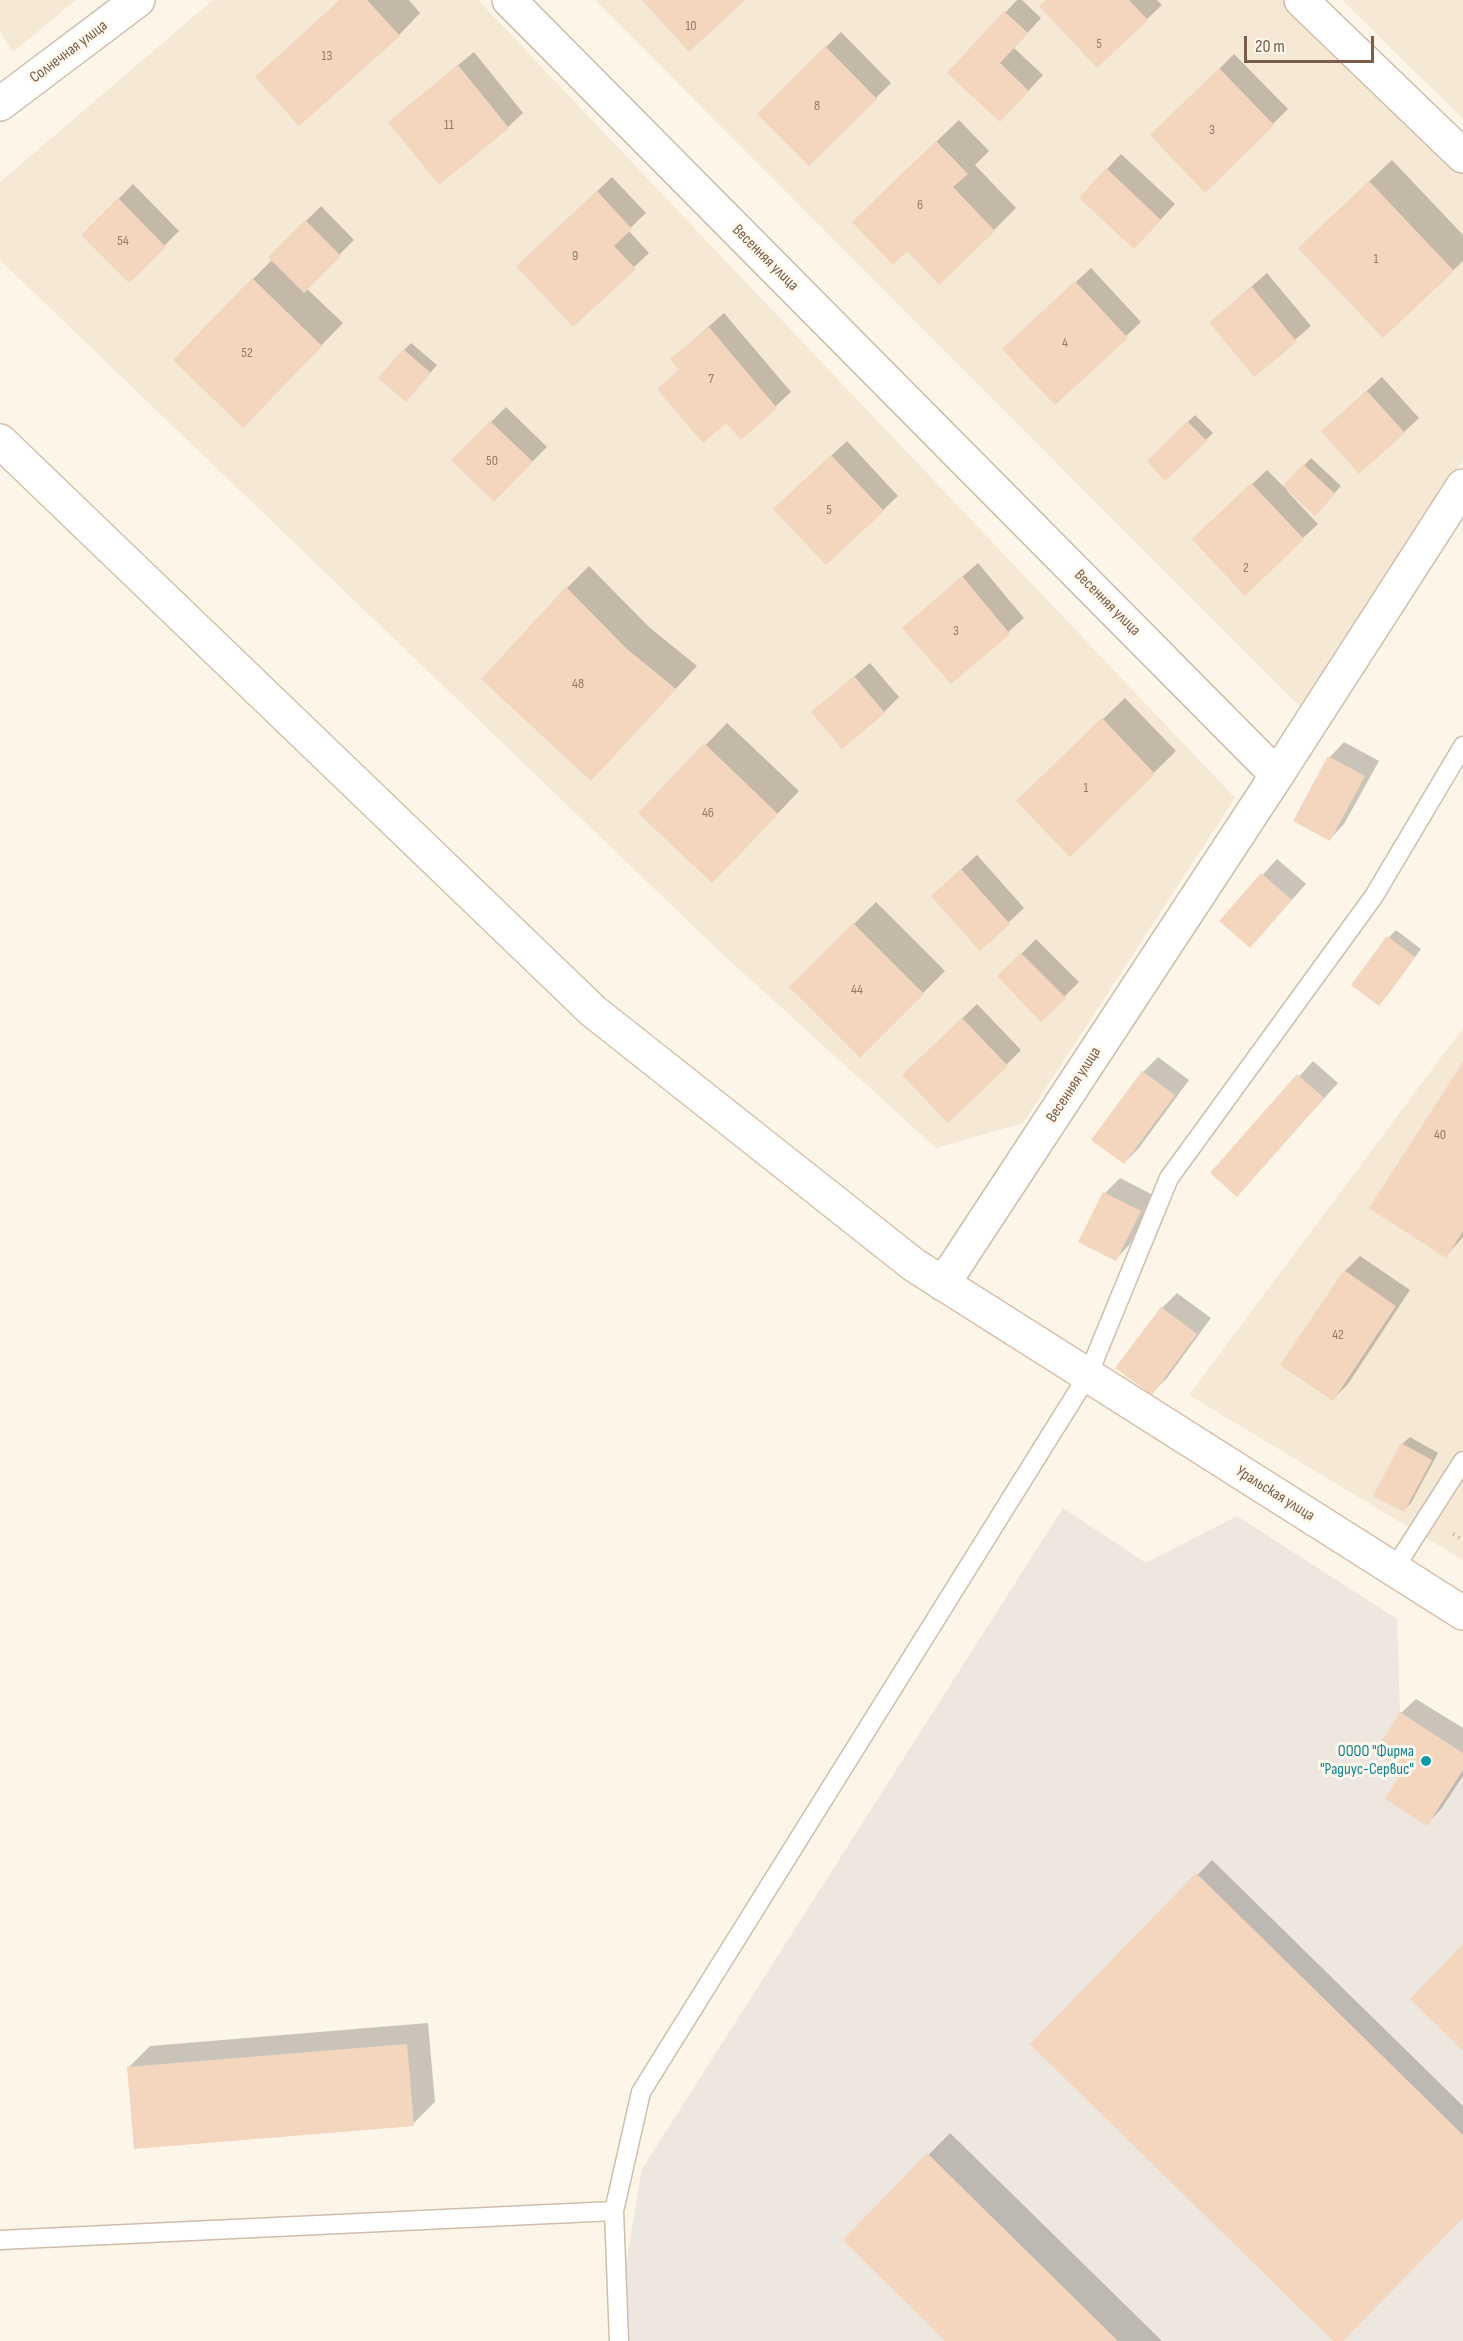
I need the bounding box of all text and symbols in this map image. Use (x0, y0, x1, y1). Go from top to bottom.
street label: Солнечная улица (26, 17, 112, 87)
house number: 10 (685, 18, 697, 34)
scale bar (1247, 24, 1378, 62)
house number: 5 (1096, 36, 1102, 52)
text: 20 m (1255, 36, 1285, 57)
house number: 13 (322, 48, 332, 64)
house number: 8 (814, 98, 820, 114)
house number: 11 (444, 117, 454, 133)
house number: 3 (1209, 122, 1215, 138)
house number: 6 (917, 197, 923, 213)
street label: Весенняя улица (728, 221, 802, 295)
house number: 54 (117, 233, 129, 249)
house number: 9 (572, 248, 578, 264)
house number: 1 (1374, 251, 1378, 267)
house number: 4 (1062, 335, 1068, 351)
house number: 52 (241, 345, 253, 361)
house number: 7 (708, 371, 714, 387)
house number: 50 (486, 453, 498, 469)
house number: 5 (826, 502, 832, 518)
house number: 2 (1243, 560, 1249, 576)
street label: Весенняя улица (1070, 566, 1144, 640)
house number: 3 (953, 623, 959, 639)
house number: 48 (572, 676, 584, 692)
house number: 1 (1084, 780, 1088, 796)
house number: 46 (702, 805, 714, 821)
house number: 44 (851, 982, 863, 998)
street label: Весенняя улица (1043, 1044, 1105, 1126)
house number: 40 (1434, 1127, 1446, 1143)
house number: 42 (1332, 1327, 1344, 1343)
street label: Уральская улица (1232, 1462, 1318, 1526)
place label: ОООО "Фирма "Радиус-Сервис" (1320, 1742, 1414, 1780)
marker: ОООО "Фирма "Радиус-Сервис" (1419, 1754, 1433, 1768)

